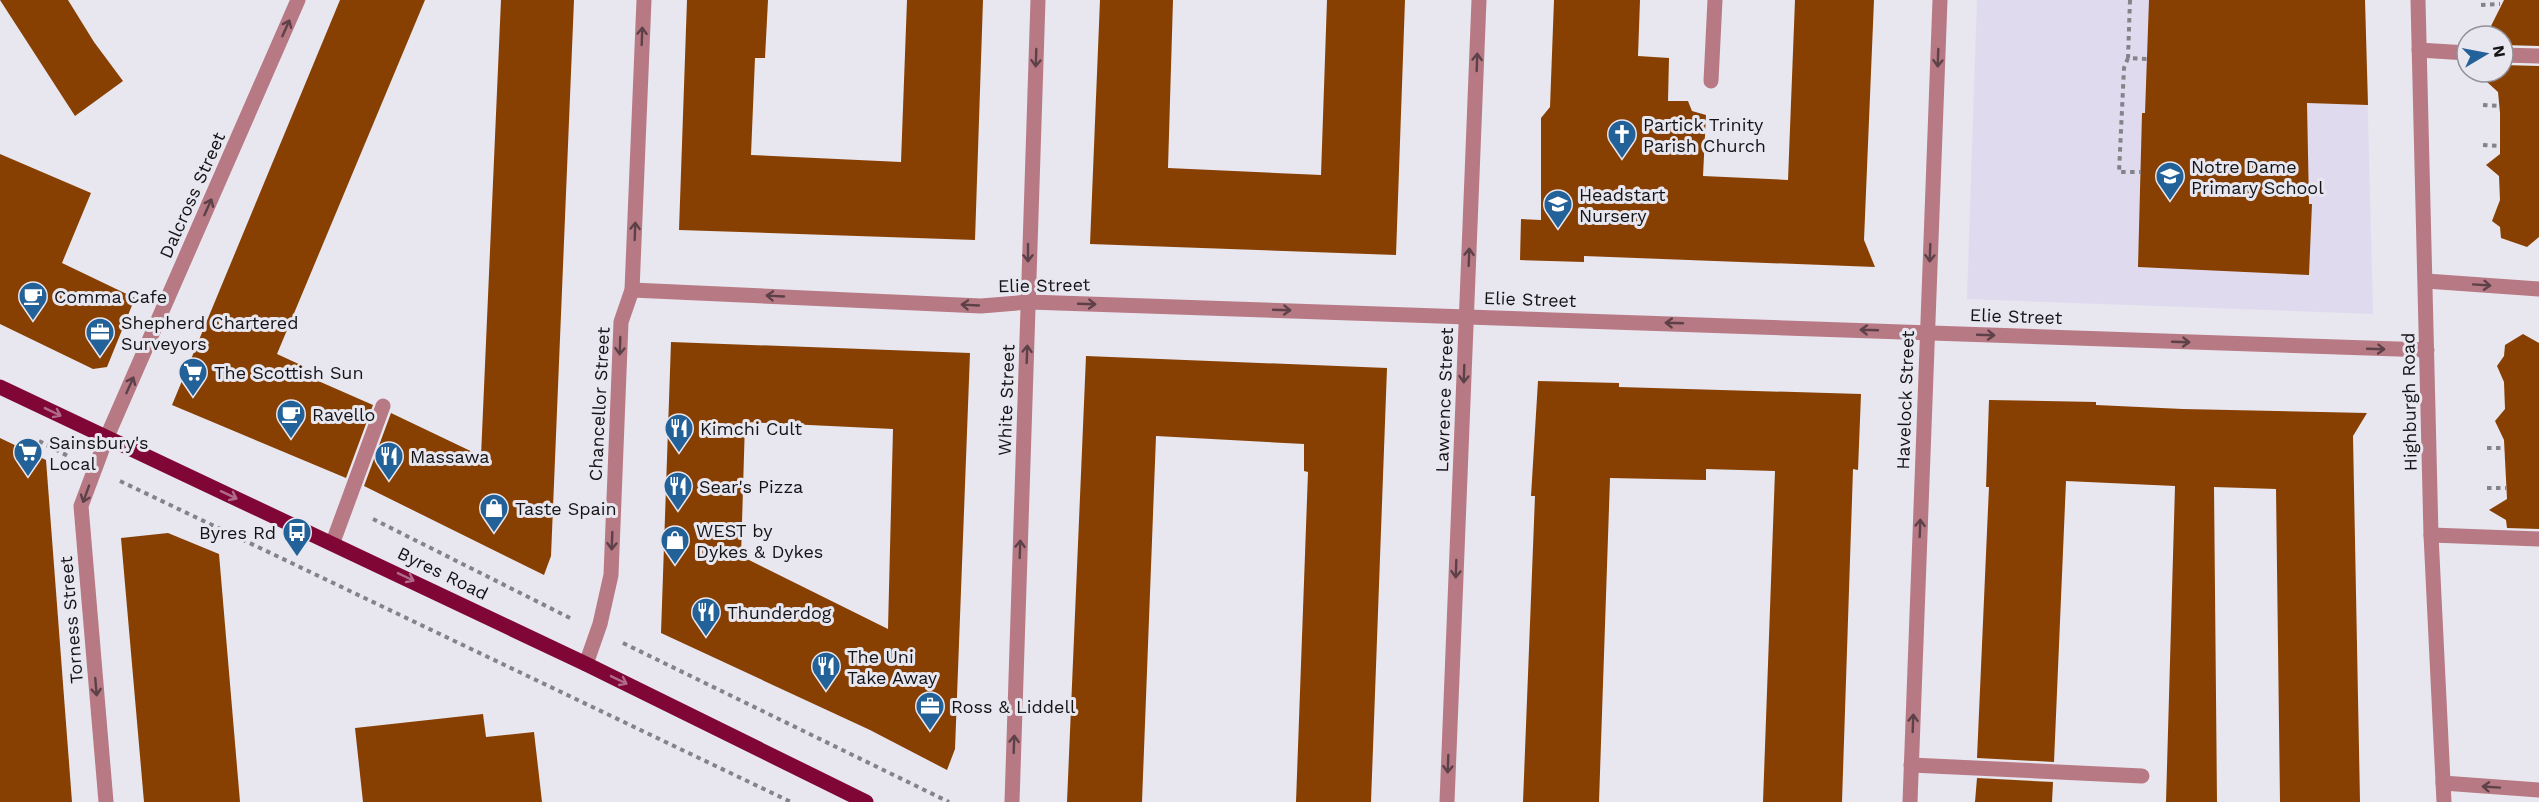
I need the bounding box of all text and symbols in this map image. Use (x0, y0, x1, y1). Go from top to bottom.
one-way arrow (281, 19, 292, 38)
north arrow (2455, 24, 2515, 84)
one-way arrow (637, 27, 648, 47)
text: N (2489, 44, 2510, 59)
one-way arrow (1030, 48, 1041, 68)
one-way arrow (1932, 48, 1944, 68)
one-way arrow (1471, 53, 1482, 73)
place label: Partick Trinity Parish Church (1643, 114, 1766, 156)
church icon: Partick Trinity Parish Church (1606, 118, 1638, 160)
street label: Dalcross Street (155, 128, 229, 261)
place label: Notre Dame Primary School (2191, 156, 2324, 198)
school or university icon: Notre Dame Primary School (2154, 160, 2186, 202)
place label: Headstart Nursery (1579, 184, 1666, 226)
school or university icon: Headstart Nursery (1542, 188, 1574, 230)
one-way arrow (203, 198, 214, 216)
one-way arrow (629, 222, 640, 242)
one-way arrow (1022, 243, 1034, 263)
one-way arrow (1925, 243, 1936, 263)
one-way arrow (1463, 248, 1475, 268)
street label: Elie Street (998, 274, 1091, 296)
cafe icon: Comma Cafe (17, 280, 49, 322)
one-way arrow (2472, 280, 2492, 291)
place label: Comma Cafe (54, 286, 167, 307)
street label: Elie Street (1483, 287, 1577, 311)
one-way arrow (766, 291, 786, 302)
one-way arrow (1077, 298, 1097, 309)
one-way arrow (961, 300, 981, 311)
one-way arrow (1271, 304, 1291, 315)
street label: Elie Street (1969, 304, 2063, 328)
place label: Shepherd Chartered Surveyors (121, 312, 299, 354)
office icon: Shepherd Chartered Surveyors (84, 316, 116, 358)
one-way arrow (1665, 318, 1685, 329)
one-way arrow (1860, 325, 1879, 336)
street label: Chancellor Street (584, 326, 614, 482)
street label: Lawrence Street (1431, 327, 1457, 473)
one-way arrow (1975, 329, 1995, 340)
street label: Havelock Street (1892, 330, 1918, 470)
street label: Highburgh Road (2397, 332, 2421, 472)
one-way arrow (614, 336, 626, 356)
one-way arrow (2170, 336, 2190, 347)
street label: White Street (994, 343, 1018, 456)
one-way arrow (2365, 343, 2385, 354)
one-way arrow (1021, 344, 1033, 364)
supermarket icon: The Scottish Sun (177, 356, 209, 398)
place label: The Scottish Sun (214, 362, 364, 383)
one-way arrow (1459, 364, 1470, 384)
one-way arrow (125, 377, 136, 395)
cafe icon: Ravello (275, 398, 307, 440)
place label: Ravello (312, 404, 375, 425)
one-way arrow (43, 407, 61, 419)
restaurant icon: Kimchi Cult (663, 412, 695, 454)
place label: Kimchi Cult (700, 418, 802, 439)
place label: Sainsbury's Local (49, 432, 148, 474)
supermarket icon: Sainsbury's Local (12, 436, 44, 478)
restaurant icon: Massawa (373, 440, 405, 482)
place label: Massawa (410, 446, 489, 467)
restaurant icon: Sear's Pizza (662, 470, 694, 512)
place label: Sear's Pizza (699, 476, 803, 497)
one-way arrow (79, 484, 90, 502)
one-way arrow (220, 490, 238, 501)
shop icon: Taste Spain (478, 492, 510, 534)
place label: Taste Spain (515, 498, 617, 519)
bus stop icon: Byres Rd (281, 516, 313, 558)
one-way arrow (1915, 518, 1926, 538)
place label: WEST by Dykes & Dykes (696, 520, 823, 562)
place label: Byres Rd (199, 522, 276, 543)
shop icon: WEST by Dykes & Dykes (659, 524, 691, 566)
one-way arrow (606, 531, 618, 551)
one-way arrow (1015, 539, 1026, 559)
street label: Byres Road (394, 542, 492, 604)
street label: Torness Street (55, 555, 87, 685)
one-way arrow (1451, 559, 1462, 578)
one-way arrow (396, 572, 414, 584)
restaurant icon: Thunderdog (690, 596, 722, 638)
place label: Thunderdog (727, 602, 832, 623)
place label: The Uni Take Away (847, 646, 938, 688)
restaurant icon: The Uni Take Away (810, 650, 842, 692)
one-way arrow (610, 675, 628, 687)
one-way arrow (91, 677, 102, 697)
office icon: Ross & Liddell (914, 690, 946, 732)
place label: Ross & Liddell (951, 696, 1076, 717)
one-way arrow (1907, 713, 1918, 733)
one-way arrow (1008, 734, 1020, 754)
one-way arrow (1443, 753, 1454, 773)
one-way arrow (2482, 781, 2502, 792)

